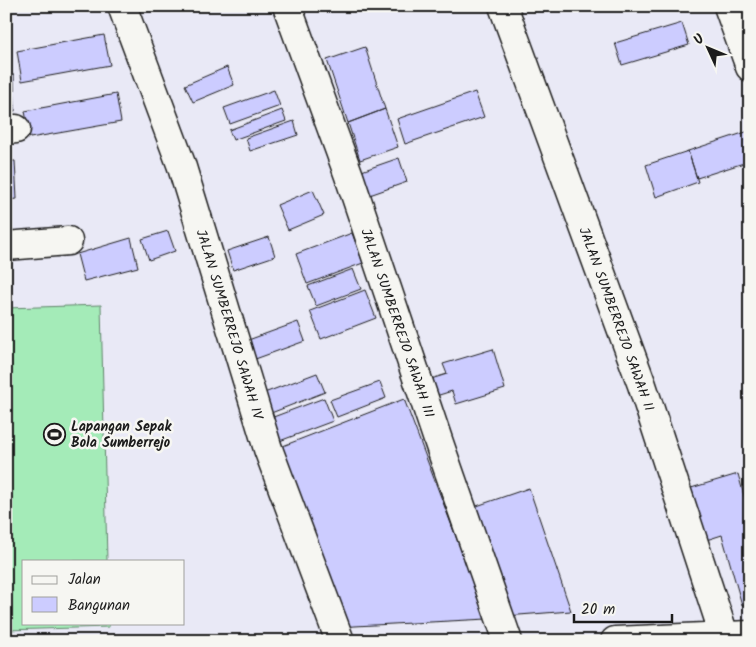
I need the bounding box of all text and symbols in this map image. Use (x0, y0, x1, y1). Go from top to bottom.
north arrow (684, 22, 734, 72)
text: U (689, 29, 711, 50)
street label: JALAN SUMBERREJO SAWAH II (572, 224, 660, 415)
street label: JALAN SUMBERREJO SAWAH III (354, 226, 440, 421)
street label: JALAN SUMBERREJO SAWAH IV (190, 227, 269, 424)
place label: Lapangan Sepak Bola Sumberrejo (71, 416, 172, 454)
sports icon: Lapangan Sepak Bola Sumberrejo (43, 422, 67, 446)
legend (22, 560, 185, 624)
text: Jalan (68, 568, 101, 592)
scale bar (574, 592, 671, 624)
text: Bangunan (68, 594, 130, 618)
text: 20 m (581, 598, 615, 622)

